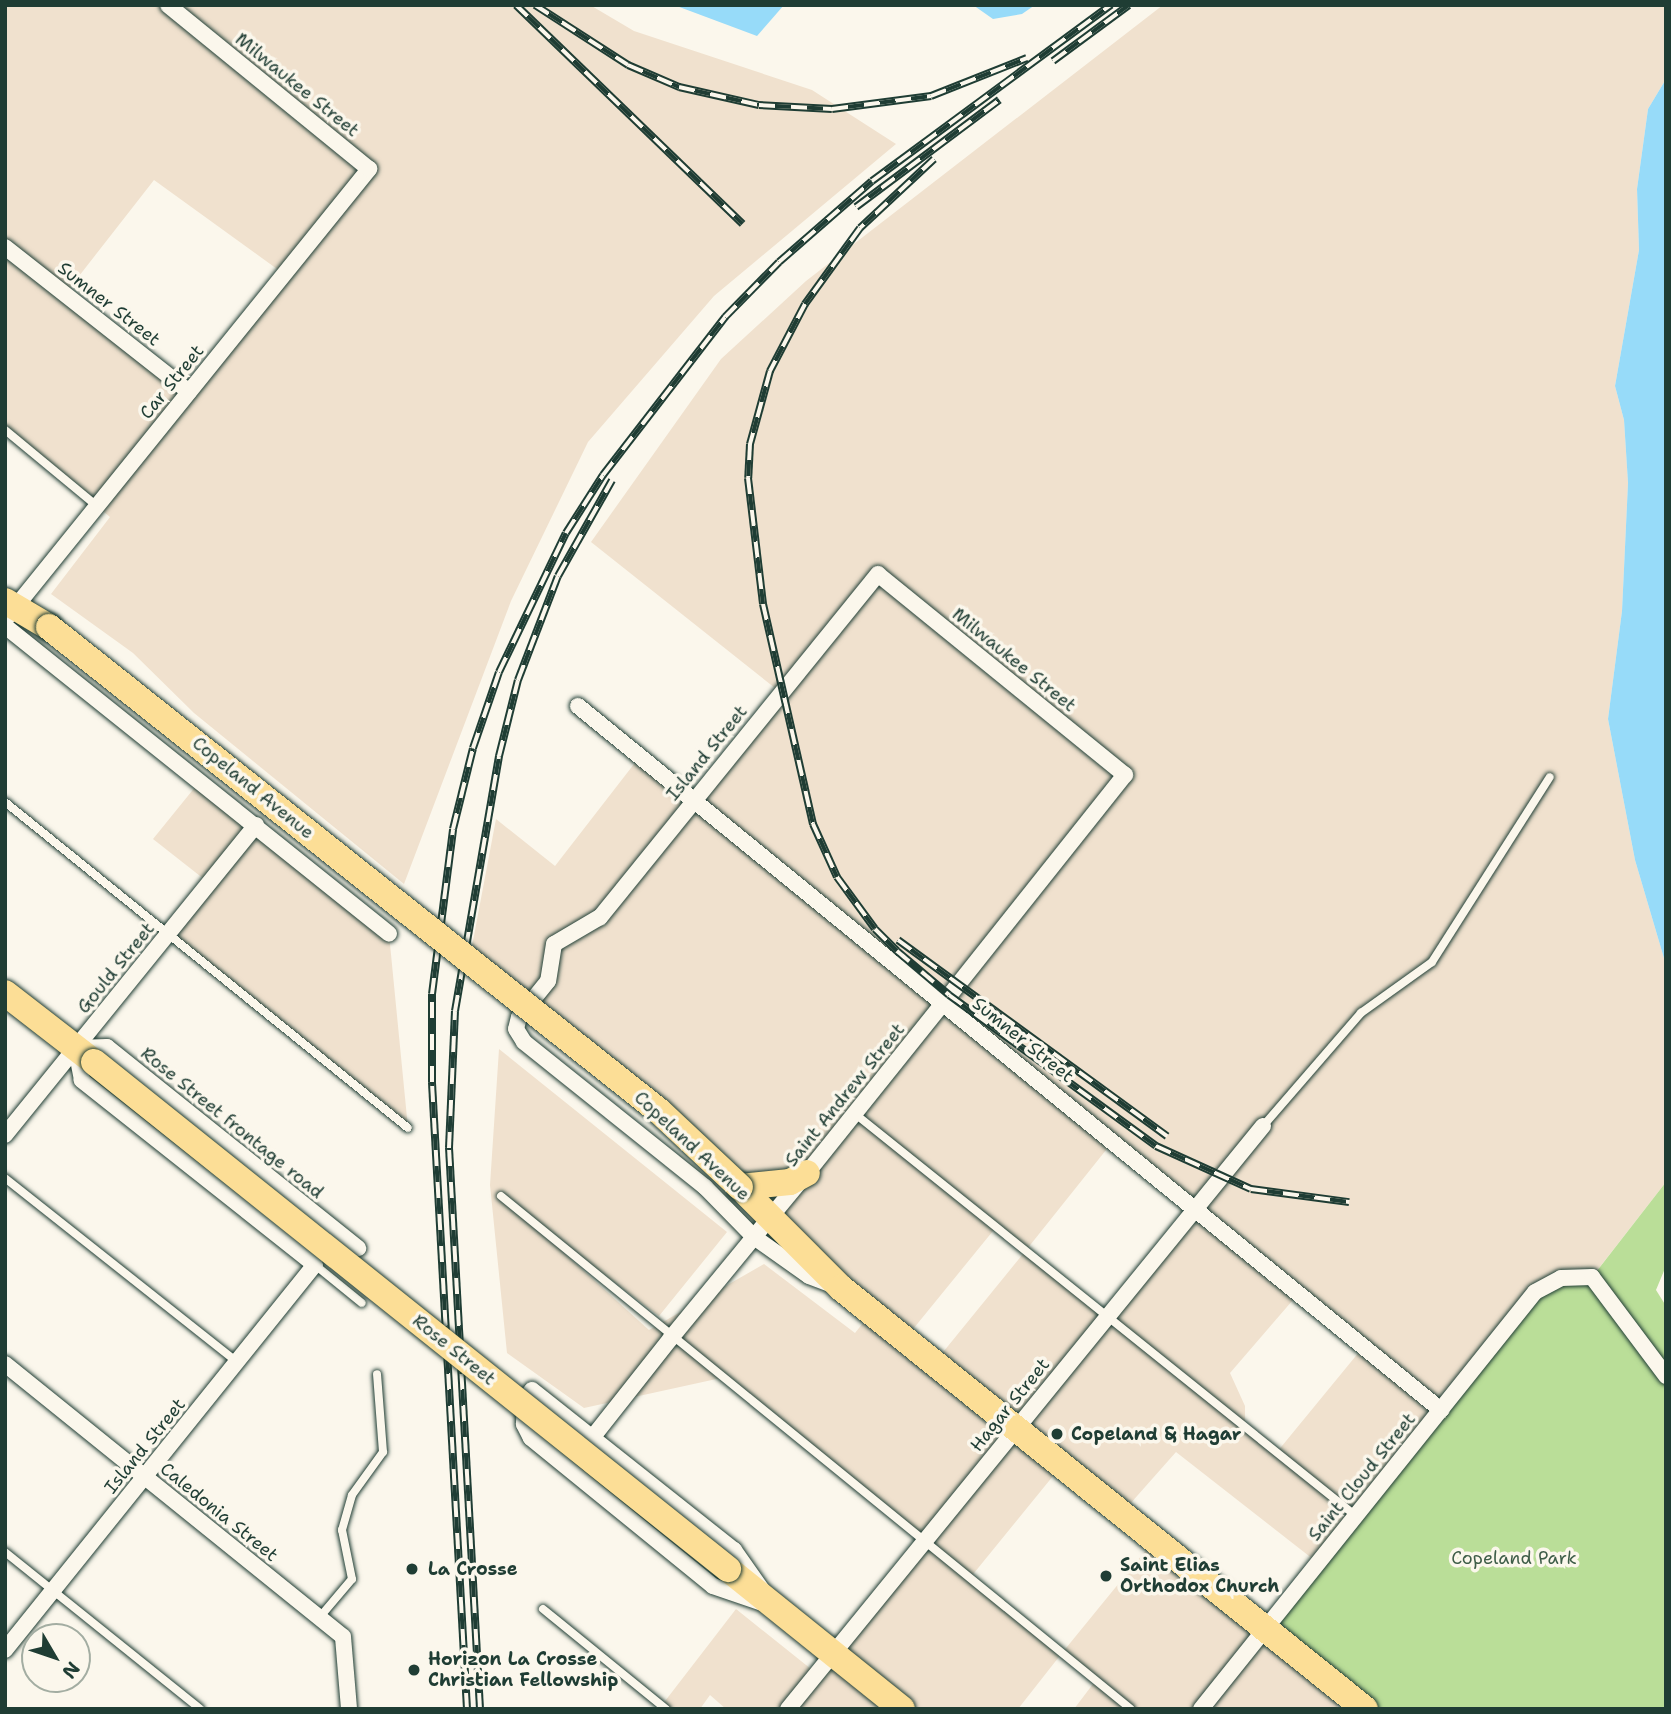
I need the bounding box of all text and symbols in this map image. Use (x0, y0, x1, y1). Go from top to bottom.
street label: Milwaukee Street (231, 28, 363, 142)
street label: Sumner Street (54, 257, 164, 351)
street label: Car Street (136, 341, 208, 423)
street label: Milwaukee Street (948, 603, 1080, 717)
street label: Island Street (662, 701, 752, 805)
street label: Copeland Avenue (188, 732, 318, 844)
street label: Gould Street (73, 918, 159, 1018)
street label: Sumner Street (968, 993, 1078, 1087)
street label: Saint Andrew Street (781, 1019, 909, 1171)
street label: Rose Street frontage road (136, 1043, 328, 1203)
street label: Copeland Avenue (630, 1087, 754, 1205)
street label: Rose Street (408, 1310, 500, 1390)
street label: Hagar Street (966, 1354, 1054, 1456)
street label: Island Street (100, 1394, 190, 1498)
street label: Saint Cloud Street (1304, 1409, 1420, 1545)
place label: Copeland & Hagar (1071, 1423, 1241, 1445)
marker: Copeland & Hagar (1049, 1426, 1065, 1442)
street label: Caledonia Street (156, 1458, 282, 1566)
park label: Copeland Park (1451, 1547, 1577, 1569)
place label: Saint Elias Orthodox Church (1120, 1555, 1279, 1598)
place label: La Crosse (428, 1558, 517, 1580)
marker: La Crosse (402, 1559, 422, 1579)
marker: Saint Elias Orthodox Church (1098, 1568, 1114, 1584)
north arrow (21, 1623, 91, 1693)
place label: Horizon La Crosse Christian Fellowship (428, 1649, 618, 1692)
text: N (57, 1657, 86, 1684)
marker: Horizon La Crosse Christian Fellowship (406, 1662, 422, 1678)

